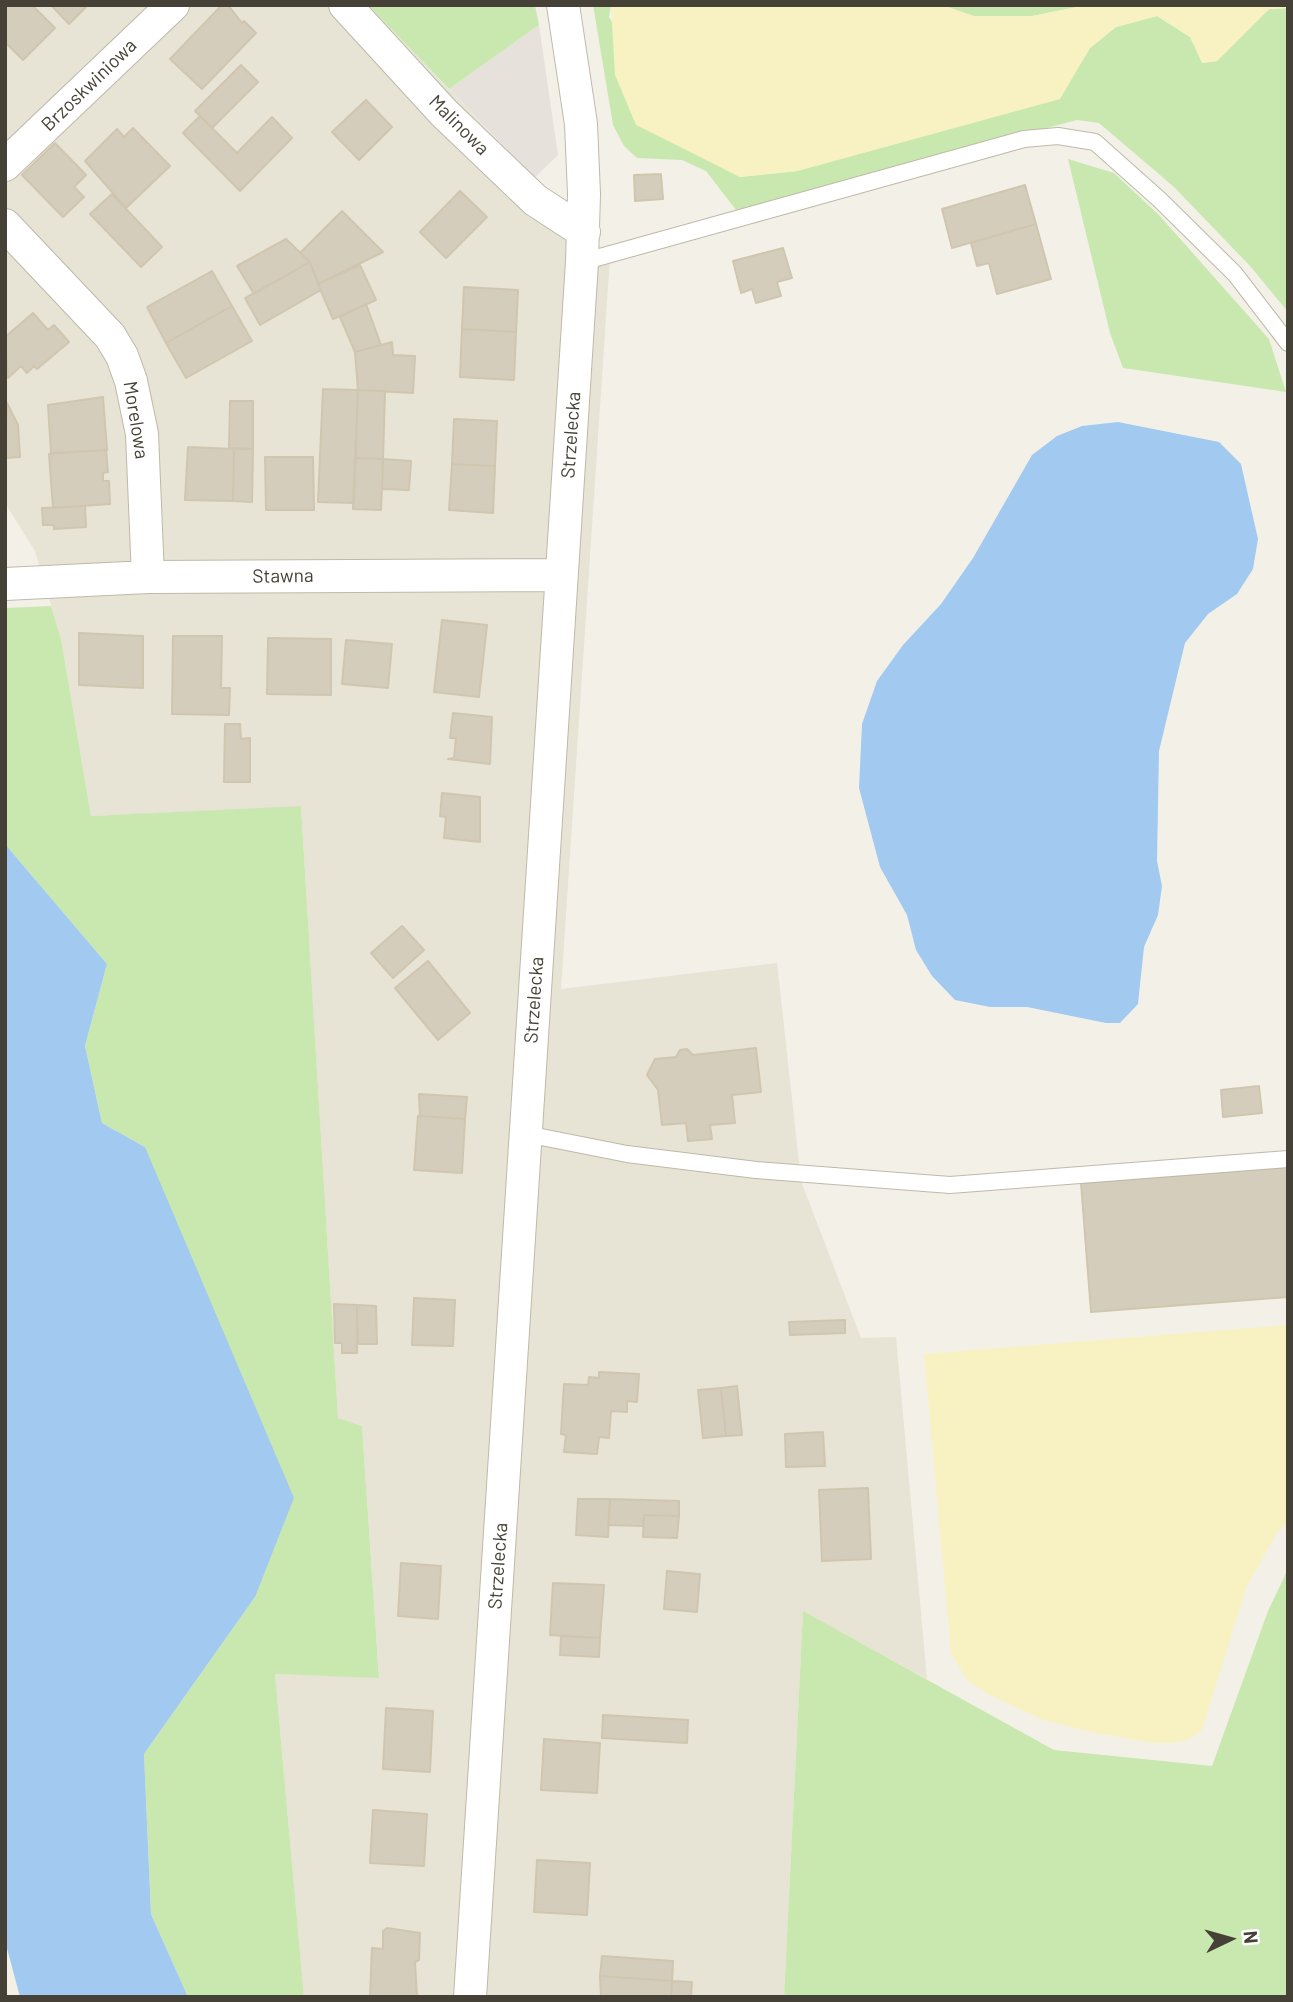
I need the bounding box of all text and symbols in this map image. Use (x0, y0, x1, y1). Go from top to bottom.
street label: Brzoskwiniowa (37, 34, 141, 136)
street label: Malinowa (424, 90, 494, 160)
street label: Morelowa (119, 379, 153, 461)
street label: Strzelecka (557, 391, 585, 479)
street label: Stawna (252, 564, 314, 588)
street label: Strzelecka (520, 956, 548, 1044)
street label: Strzelecka (484, 1522, 512, 1610)
north arrow (1195, 1904, 1265, 1974)
text: N (1239, 1930, 1263, 1944)

